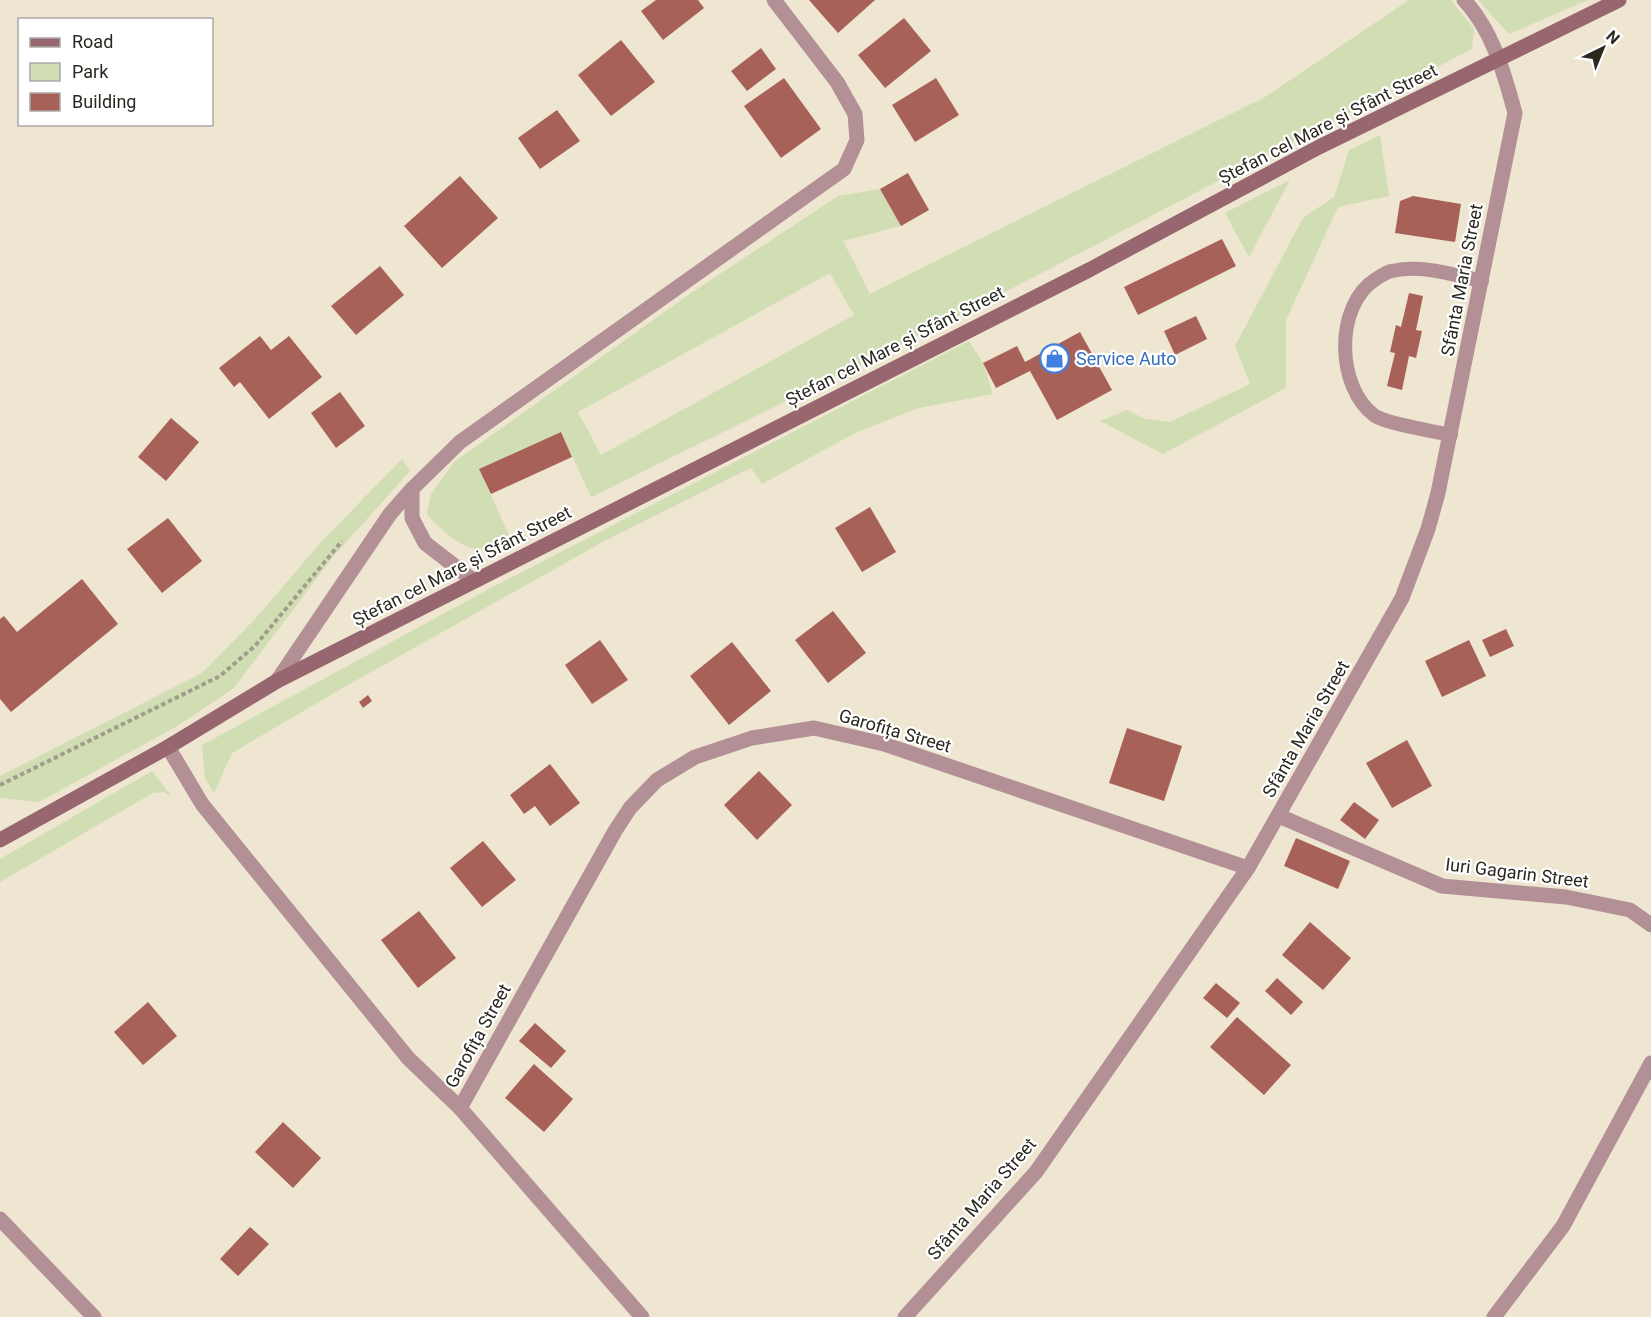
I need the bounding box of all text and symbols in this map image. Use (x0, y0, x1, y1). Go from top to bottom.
legend (18, 18, 213, 126)
north arrow (1573, 18, 1633, 78)
text: N (1602, 27, 1623, 48)
text: Road (72, 31, 113, 52)
street label: Ștefan cel Mare și Sfânt Street (1215, 59, 1441, 189)
text: Park (72, 61, 109, 82)
text: Building (72, 91, 136, 112)
street label: Sfânta Maria Street (1436, 202, 1487, 358)
street label: Ștefan cel Mare și Sfânt Street (782, 281, 1008, 411)
shop icon: Service Auto (1039, 343, 1071, 375)
place label: Service Auto (1076, 348, 1177, 369)
street label: Ștefan cel Mare și Sfânt Street (349, 501, 575, 631)
street label: Sfânta Maria Street (1258, 656, 1353, 801)
street label: Garofița Street (836, 704, 954, 758)
street label: Iuri Gagarin Street (1444, 853, 1590, 892)
street label: Garofița Street (440, 980, 516, 1092)
street label: Sfânta Maria Street (923, 1133, 1040, 1264)

